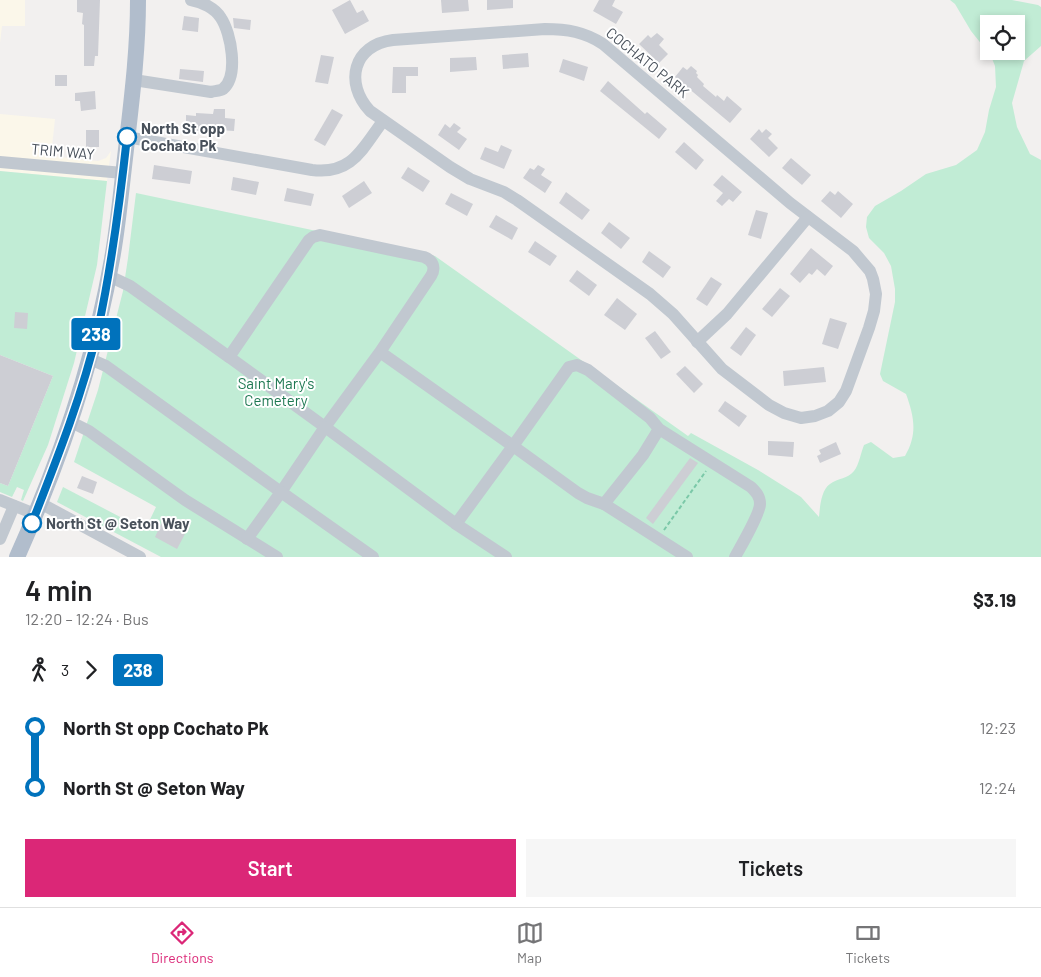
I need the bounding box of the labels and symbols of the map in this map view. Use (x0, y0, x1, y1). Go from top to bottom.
street label: COCHATO PARK (603, 23, 693, 101)
place label: North St opp Cochato Pk (141, 119, 225, 154)
marker: North St opp Cochato Pk (117, 127, 137, 147)
street label: TRIM WAY (31, 139, 95, 163)
line badge: 238 (67, 318, 125, 350)
park label: Saint Mary's Cemetery (238, 374, 314, 409)
marker: North St @ Seton Way (22, 513, 42, 533)
place label: North St @ Seton Way (46, 514, 190, 532)

